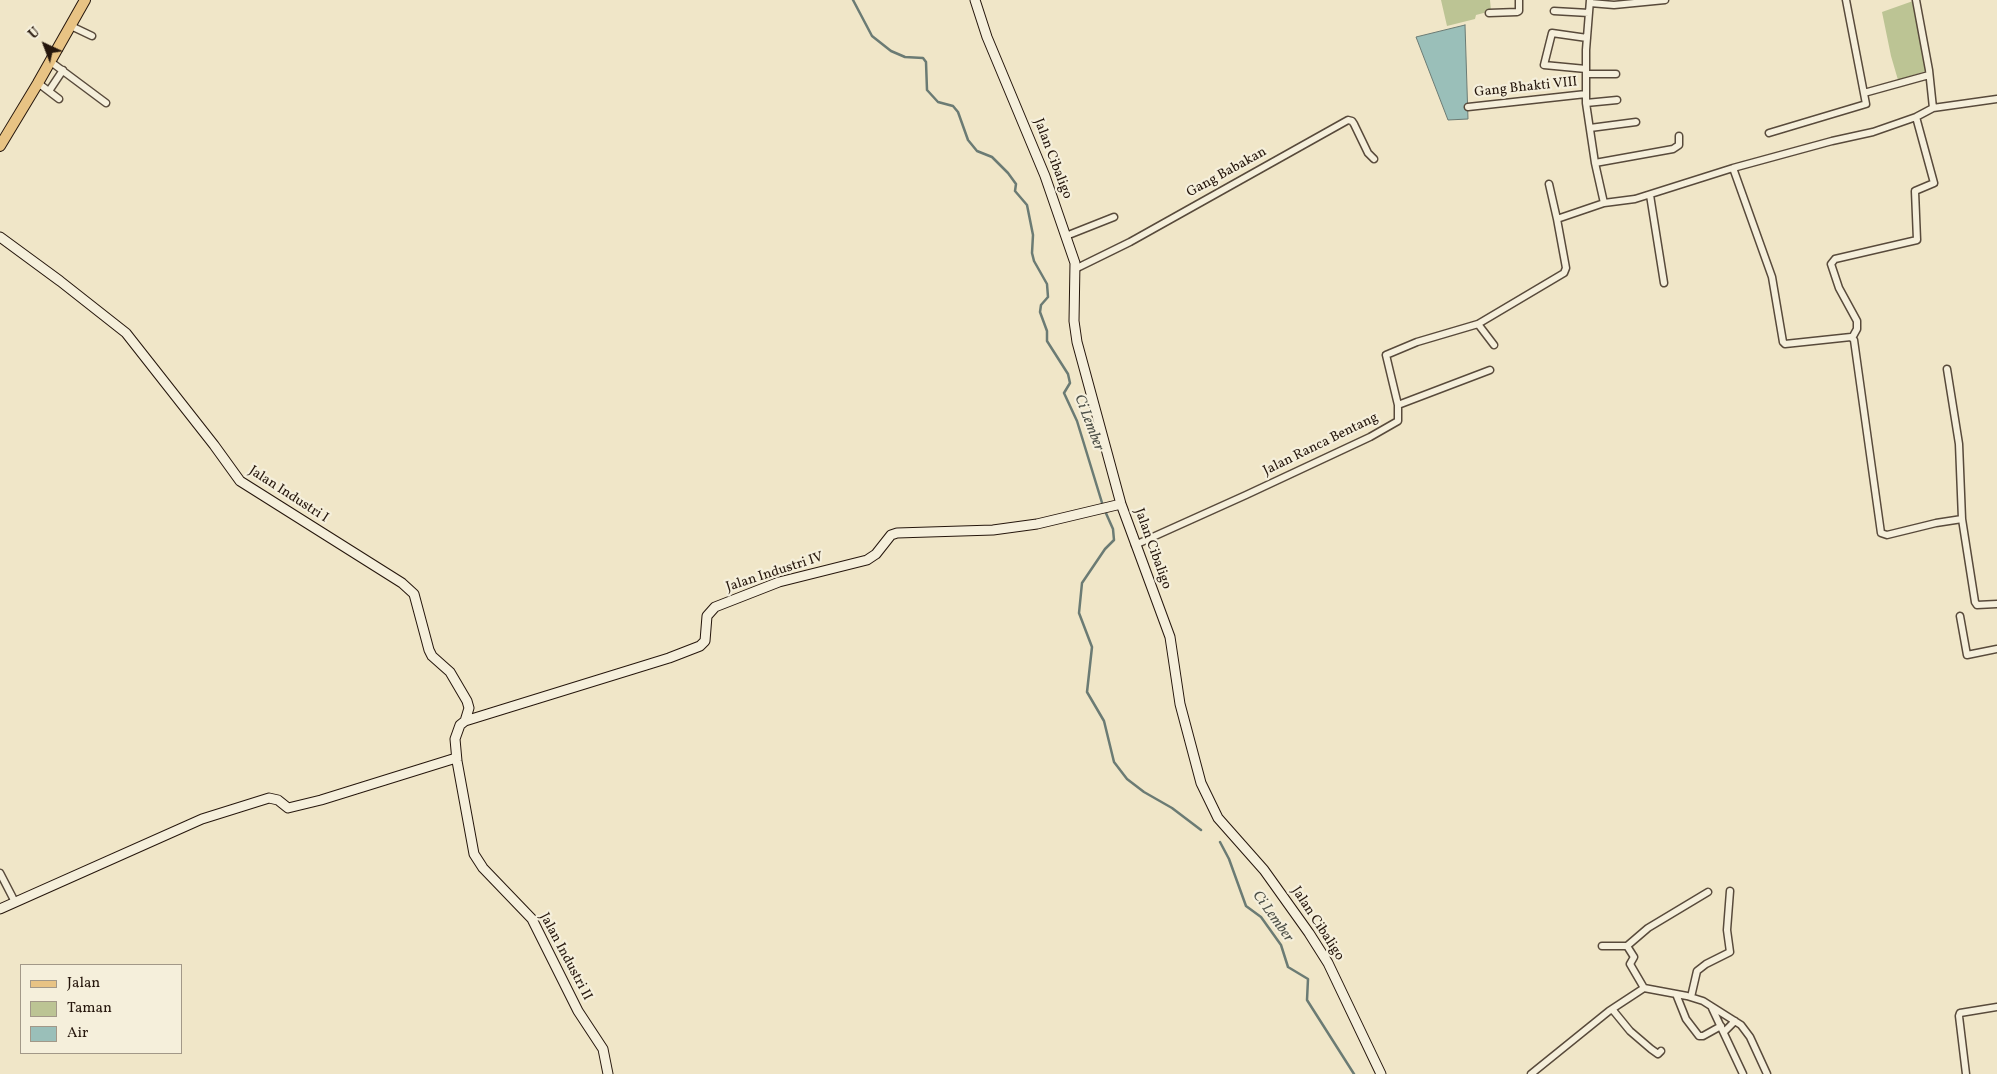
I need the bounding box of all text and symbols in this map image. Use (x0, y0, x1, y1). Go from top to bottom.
north arrow (20, 20, 70, 70)
text: U (24, 23, 44, 44)
street label: Gang Bhakti VIII (1474, 74, 1578, 102)
street label: Jalan Cibaligo (1029, 116, 1075, 202)
street label: Gang Babakan (1184, 144, 1270, 202)
water label: Ci Lember (1069, 392, 1107, 454)
street label: Jalan Ranca Bentang (1261, 410, 1381, 480)
street label: Jalan Industri I (245, 463, 331, 527)
street label: Jalan Cibaligo (1130, 506, 1174, 592)
street label: Jalan Industri IV (724, 549, 826, 597)
street label: Jalan Cibaligo (1287, 884, 1347, 964)
water label: Ci Lember (1247, 888, 1297, 946)
street label: Jalan Industri II (535, 910, 595, 1004)
legend (20, 964, 182, 1054)
text: Jalan (67, 973, 100, 994)
text: Taman (67, 998, 112, 1019)
text: Air (67, 1023, 88, 1044)

